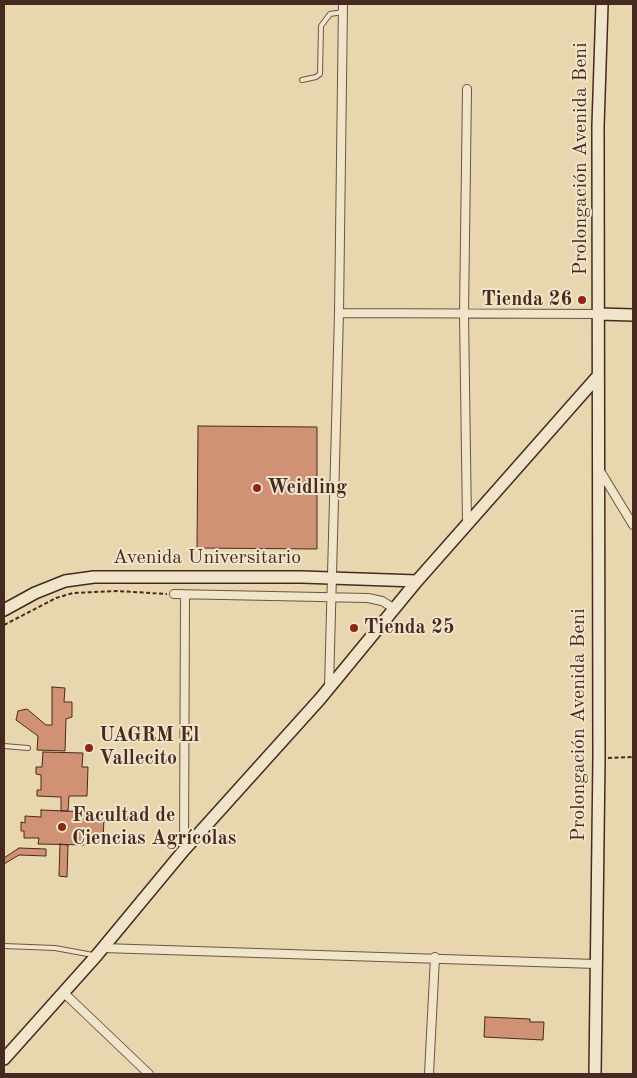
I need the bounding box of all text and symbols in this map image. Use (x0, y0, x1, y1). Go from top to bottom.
street label: Prolongación Avenida Beni (569, 42, 593, 276)
place label: Tienda 26 (481, 288, 572, 312)
marker: Tienda 26 (576, 294, 588, 306)
place label: Weidling (267, 476, 347, 500)
marker: Weidling (251, 482, 263, 494)
street label: Avenida Universitario (113, 546, 301, 570)
street label: Prolongación Avenida Beni (567, 608, 591, 842)
place label: Tienda 25 (364, 616, 455, 640)
marker: Tienda 25 (348, 622, 360, 634)
place label: UAGRM El Vallecito (99, 724, 199, 771)
marker: UAGRM El Vallecito (83, 742, 95, 754)
place label: Facultad de Ciencias Agrícolas (72, 804, 236, 851)
marker: Facultad de Ciencias Agrícolas (56, 821, 68, 833)

